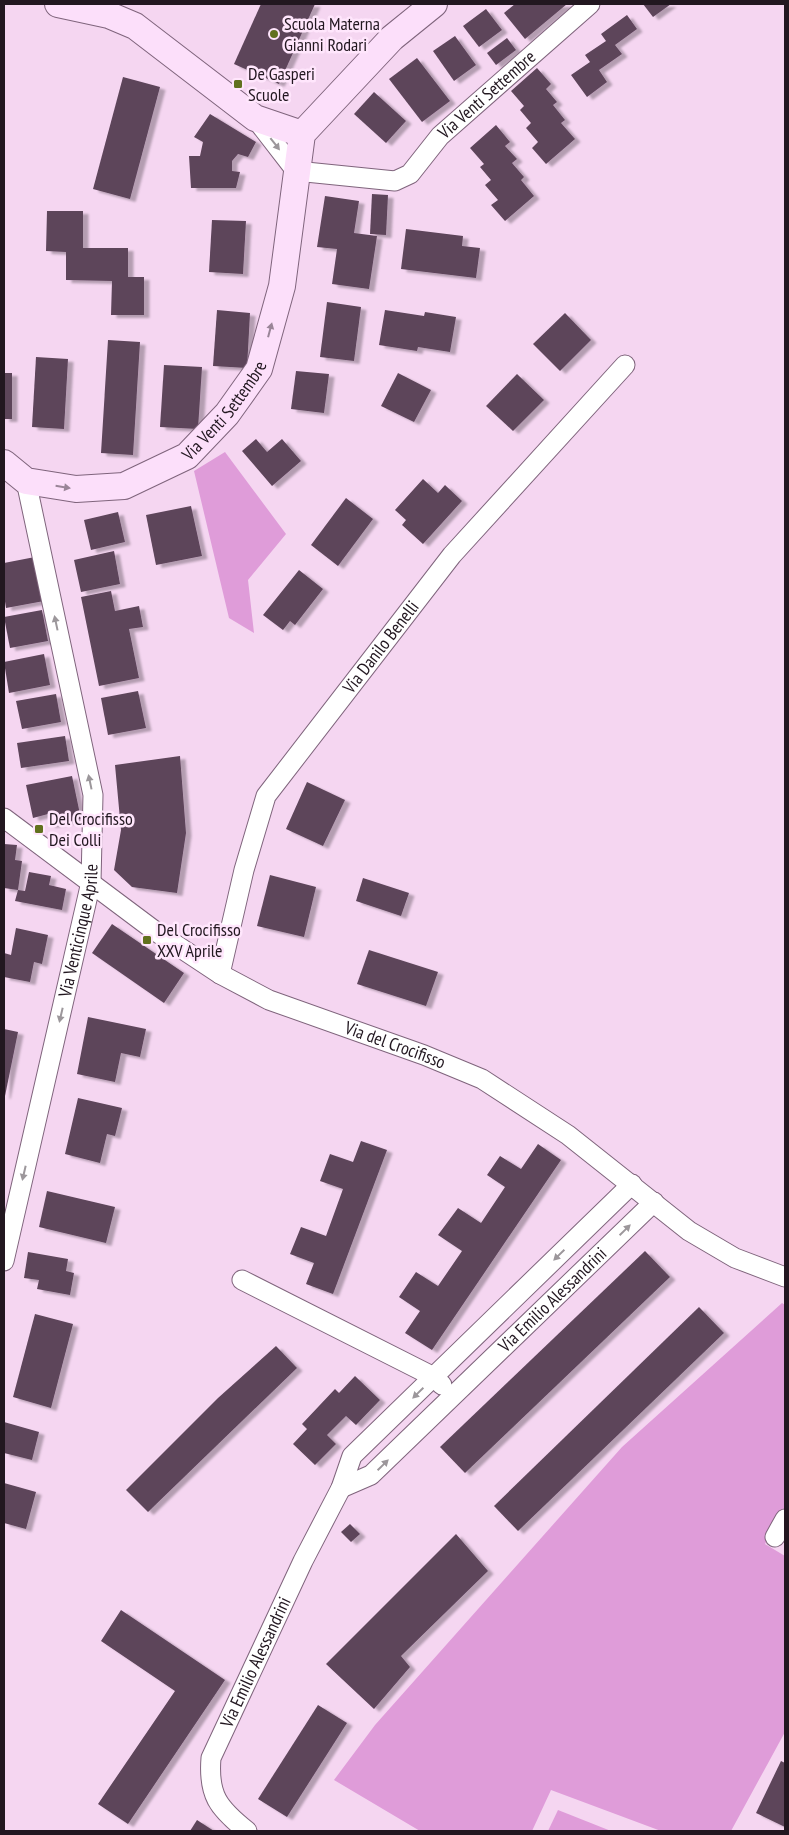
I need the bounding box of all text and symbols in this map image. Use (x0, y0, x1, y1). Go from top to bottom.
place label: Scuola Materna Gianni Rodari (284, 12, 380, 56)
marker: Scuola Materna Gianni Rodari (268, 28, 280, 40)
street label: Via Venti Settembre (432, 45, 540, 144)
place label: De Gasperi Scuole (248, 62, 315, 106)
marker: De Gasperi Scuole (232, 78, 244, 90)
one-way arrow (270, 137, 280, 151)
one-way arrow (266, 322, 274, 337)
street label: Via Venti Settembre (176, 359, 272, 466)
one-way arrow (55, 484, 71, 492)
street label: Via Danilo Benelli (337, 596, 424, 699)
one-way arrow (52, 615, 60, 630)
one-way arrow (86, 774, 94, 789)
place label: Del Crocifisso Dei Colli (49, 807, 133, 851)
marker: Del Crocifisso Dei Colli (33, 823, 45, 835)
street label: Via Venticinque Aprile (53, 864, 102, 1000)
place label: Del Crocifisso XXV Aprile (157, 918, 241, 962)
marker: Del Crocifisso XXV Aprile (141, 934, 153, 946)
one-way arrow (57, 1008, 65, 1023)
street label: Via del Crocifisso (341, 1016, 449, 1074)
one-way arrow (20, 1166, 28, 1181)
one-way arrow (619, 1224, 631, 1236)
street label: Via Emilio Alessandrini (493, 1242, 611, 1358)
one-way arrow (553, 1249, 565, 1261)
one-way arrow (412, 1387, 424, 1399)
one-way arrow (376, 1459, 388, 1471)
street label: Via Emilio Alessandrini (214, 1593, 296, 1732)

